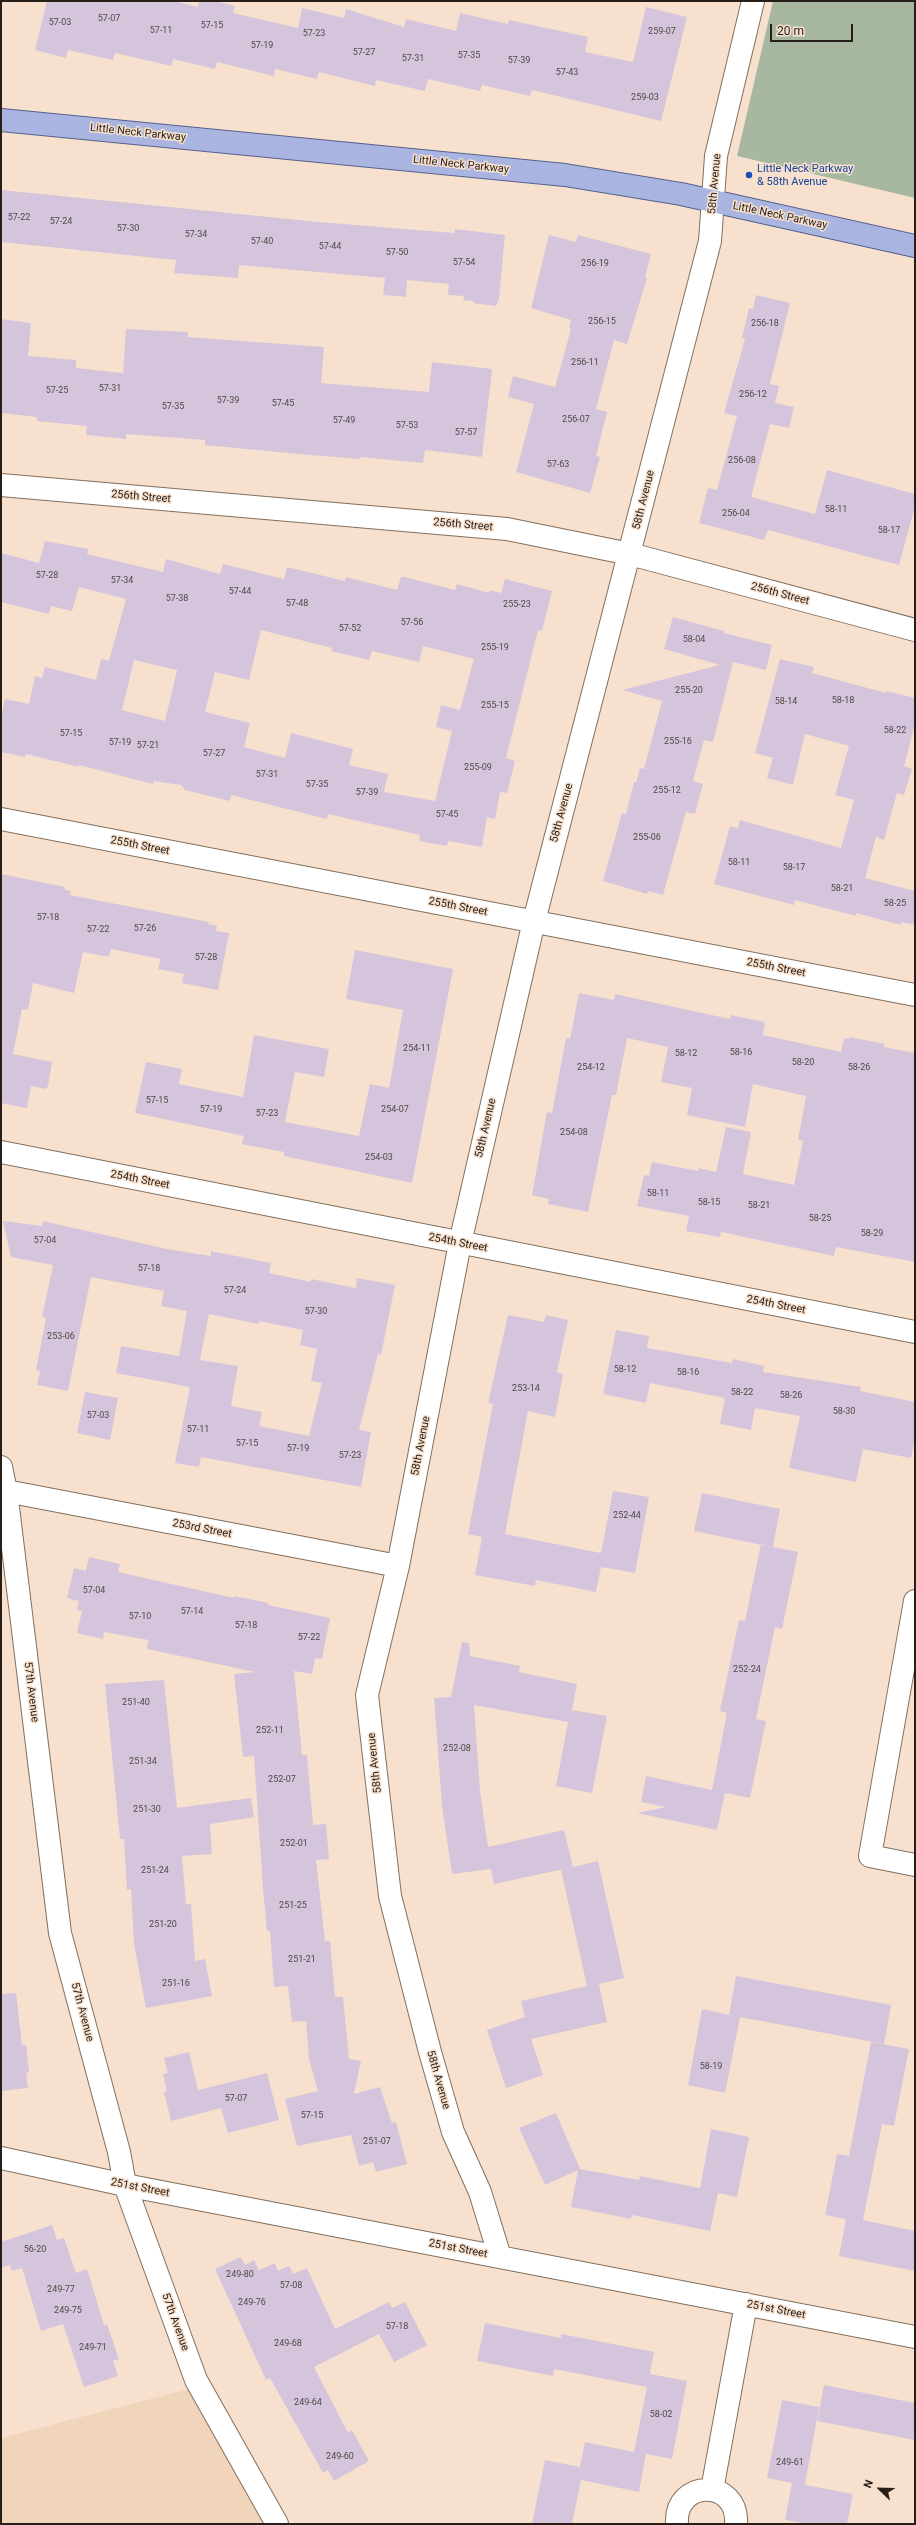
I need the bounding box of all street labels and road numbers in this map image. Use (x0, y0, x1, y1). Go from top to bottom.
street label: Little Neck Parkway (89, 121, 187, 145)
street label: Little Neck Parkway (412, 153, 510, 177)
street label: 58th Avenue (706, 153, 724, 215)
street label: Little Neck Parkway (732, 200, 828, 232)
street label: 58th Avenue (630, 469, 658, 531)
street label: 256th Street (111, 488, 171, 506)
street label: 256th Street (433, 516, 493, 534)
street label: 256th Street (749, 580, 811, 608)
street label: 58th Avenue (548, 782, 576, 844)
street label: 255th Street (109, 834, 171, 858)
street label: 255th Street (427, 895, 489, 919)
street label: 255th Street (745, 956, 807, 980)
street label: 58th Avenue (473, 1097, 499, 1159)
street label: 254th Street (109, 1168, 171, 1192)
street label: 254th Street (427, 1231, 489, 1255)
street label: 254th Street (745, 1293, 807, 1317)
street label: 58th Avenue (409, 1415, 433, 1477)
street label: 253rd Street (171, 1517, 233, 1541)
street label: 57th Avenue (21, 1661, 41, 1723)
street label: 58th Avenue (365, 1732, 385, 1794)
street label: 57th Avenue (68, 1981, 96, 2043)
street label: 58th Avenue (423, 2049, 453, 2111)
street label: 251st Street (110, 2176, 170, 2200)
street label: 251st Street (428, 2237, 488, 2261)
street label: 57th Avenue (158, 2291, 192, 2353)
street label: 251st Street (746, 2298, 806, 2322)

